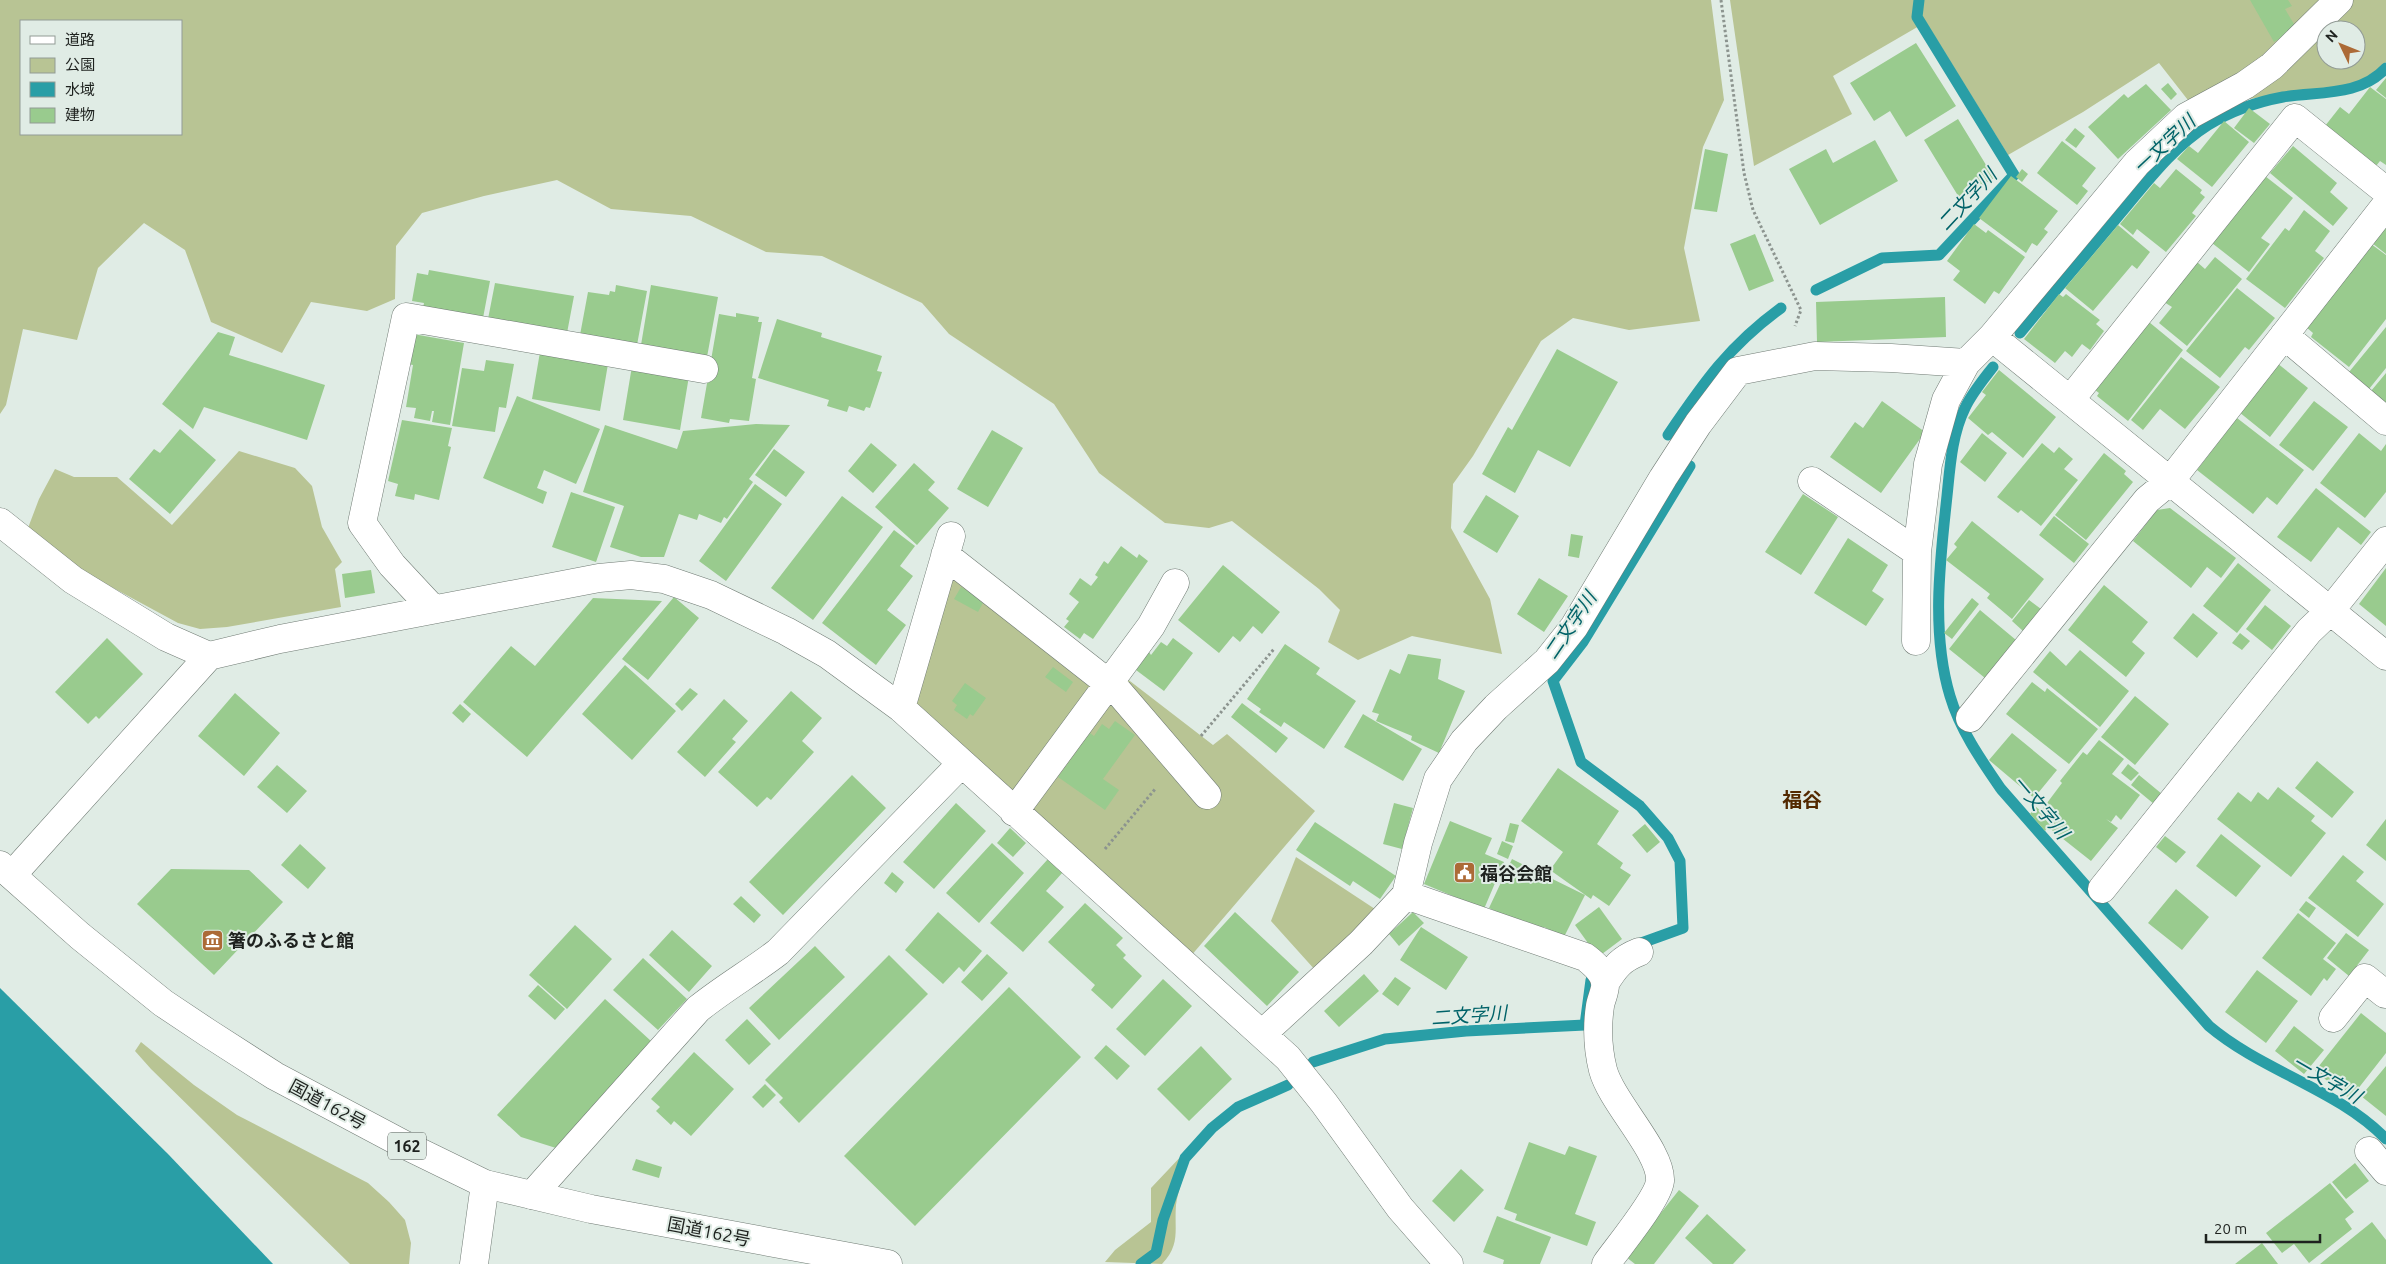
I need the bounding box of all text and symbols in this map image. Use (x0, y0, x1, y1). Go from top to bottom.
legend (20, 20, 182, 135)
north arrow (2316, 20, 2366, 70)
text: N (2322, 27, 2341, 45)
text: 道路 (65, 31, 95, 48)
text: 公園 (65, 56, 95, 73)
text: 水域 (65, 81, 95, 98)
text: 建物 (65, 106, 95, 123)
water label: 一文字川 (2129, 109, 2201, 178)
water label: 二文字川 (1933, 162, 2002, 234)
water label: 二文字川 (1540, 586, 1601, 663)
water label: 一文字川 (2008, 771, 2075, 845)
district label: 福谷 (1782, 788, 1822, 811)
public building icon: 福谷会館 (1452, 861, 1476, 885)
place label: 福谷会館 (1480, 863, 1552, 883)
museum icon: 箸のふるさと館 (200, 928, 224, 952)
place label: 箸のふるさと館 (228, 930, 354, 950)
water label: 二文字川 (1430, 1001, 1510, 1029)
water label: 一文字川 (2289, 1050, 2367, 1109)
street label: 国道162号 (286, 1075, 370, 1133)
road number: 162 (388, 1132, 426, 1160)
scale bar (2206, 1212, 2320, 1244)
street label: 国道162号 (666, 1213, 752, 1249)
text: 20 m (2214, 1220, 2247, 1237)

